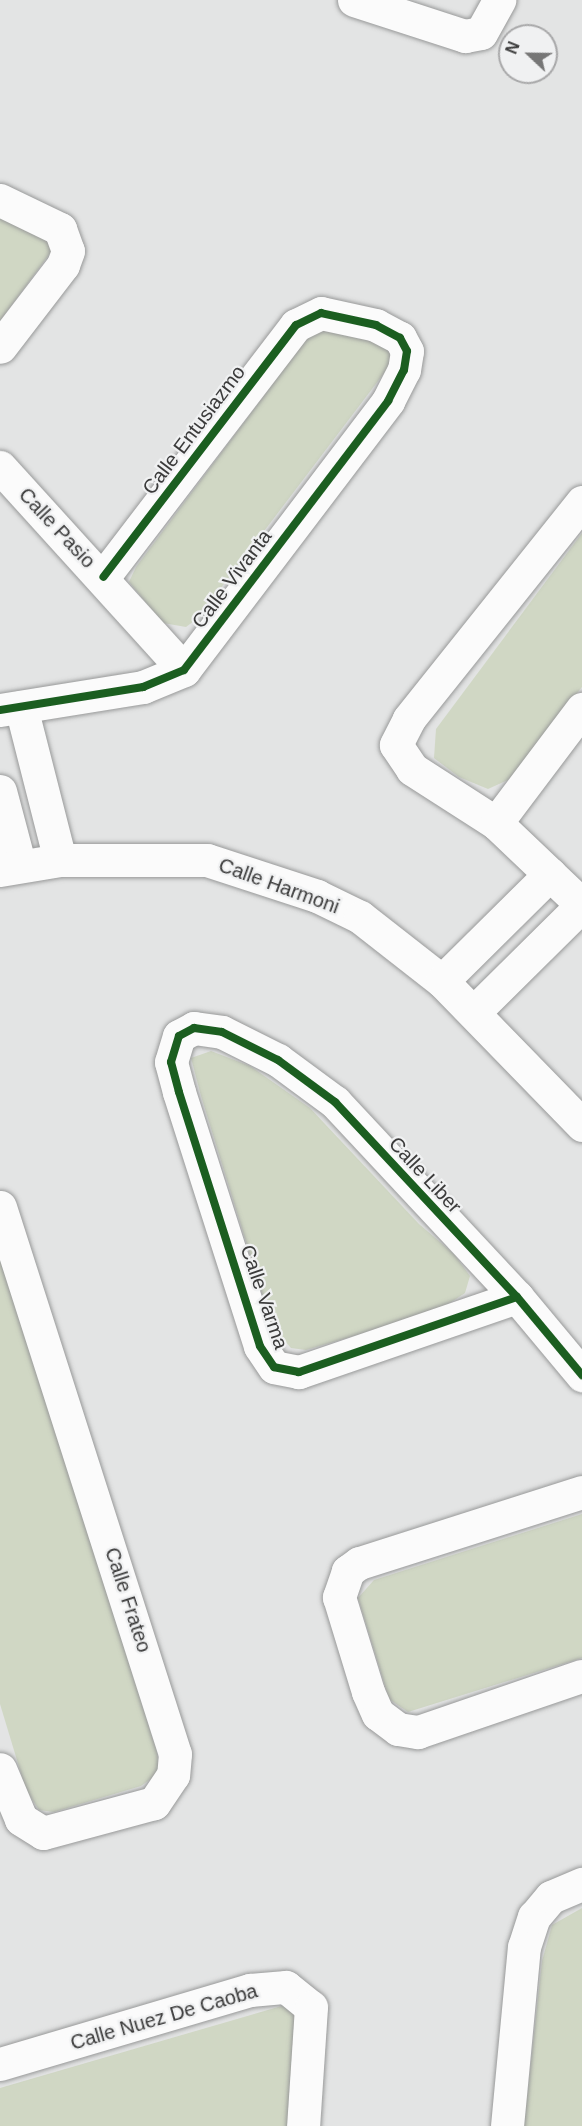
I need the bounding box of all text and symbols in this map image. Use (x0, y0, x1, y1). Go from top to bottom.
north arrow (498, 24, 558, 84)
text: N (503, 39, 523, 56)
street label: Calle Entusiazmo (138, 361, 250, 499)
street label: Calle Pasio (14, 483, 100, 573)
street label: Calle Vivanta (187, 525, 277, 633)
street label: Calle Harmoni (215, 853, 343, 919)
street label: Calle Liber (384, 1132, 466, 1218)
street label: Calle Varma (235, 1242, 293, 1352)
street label: Calle Frateo (100, 1544, 156, 1656)
street label: Calle Nuez De Caoba (68, 1979, 260, 2055)

